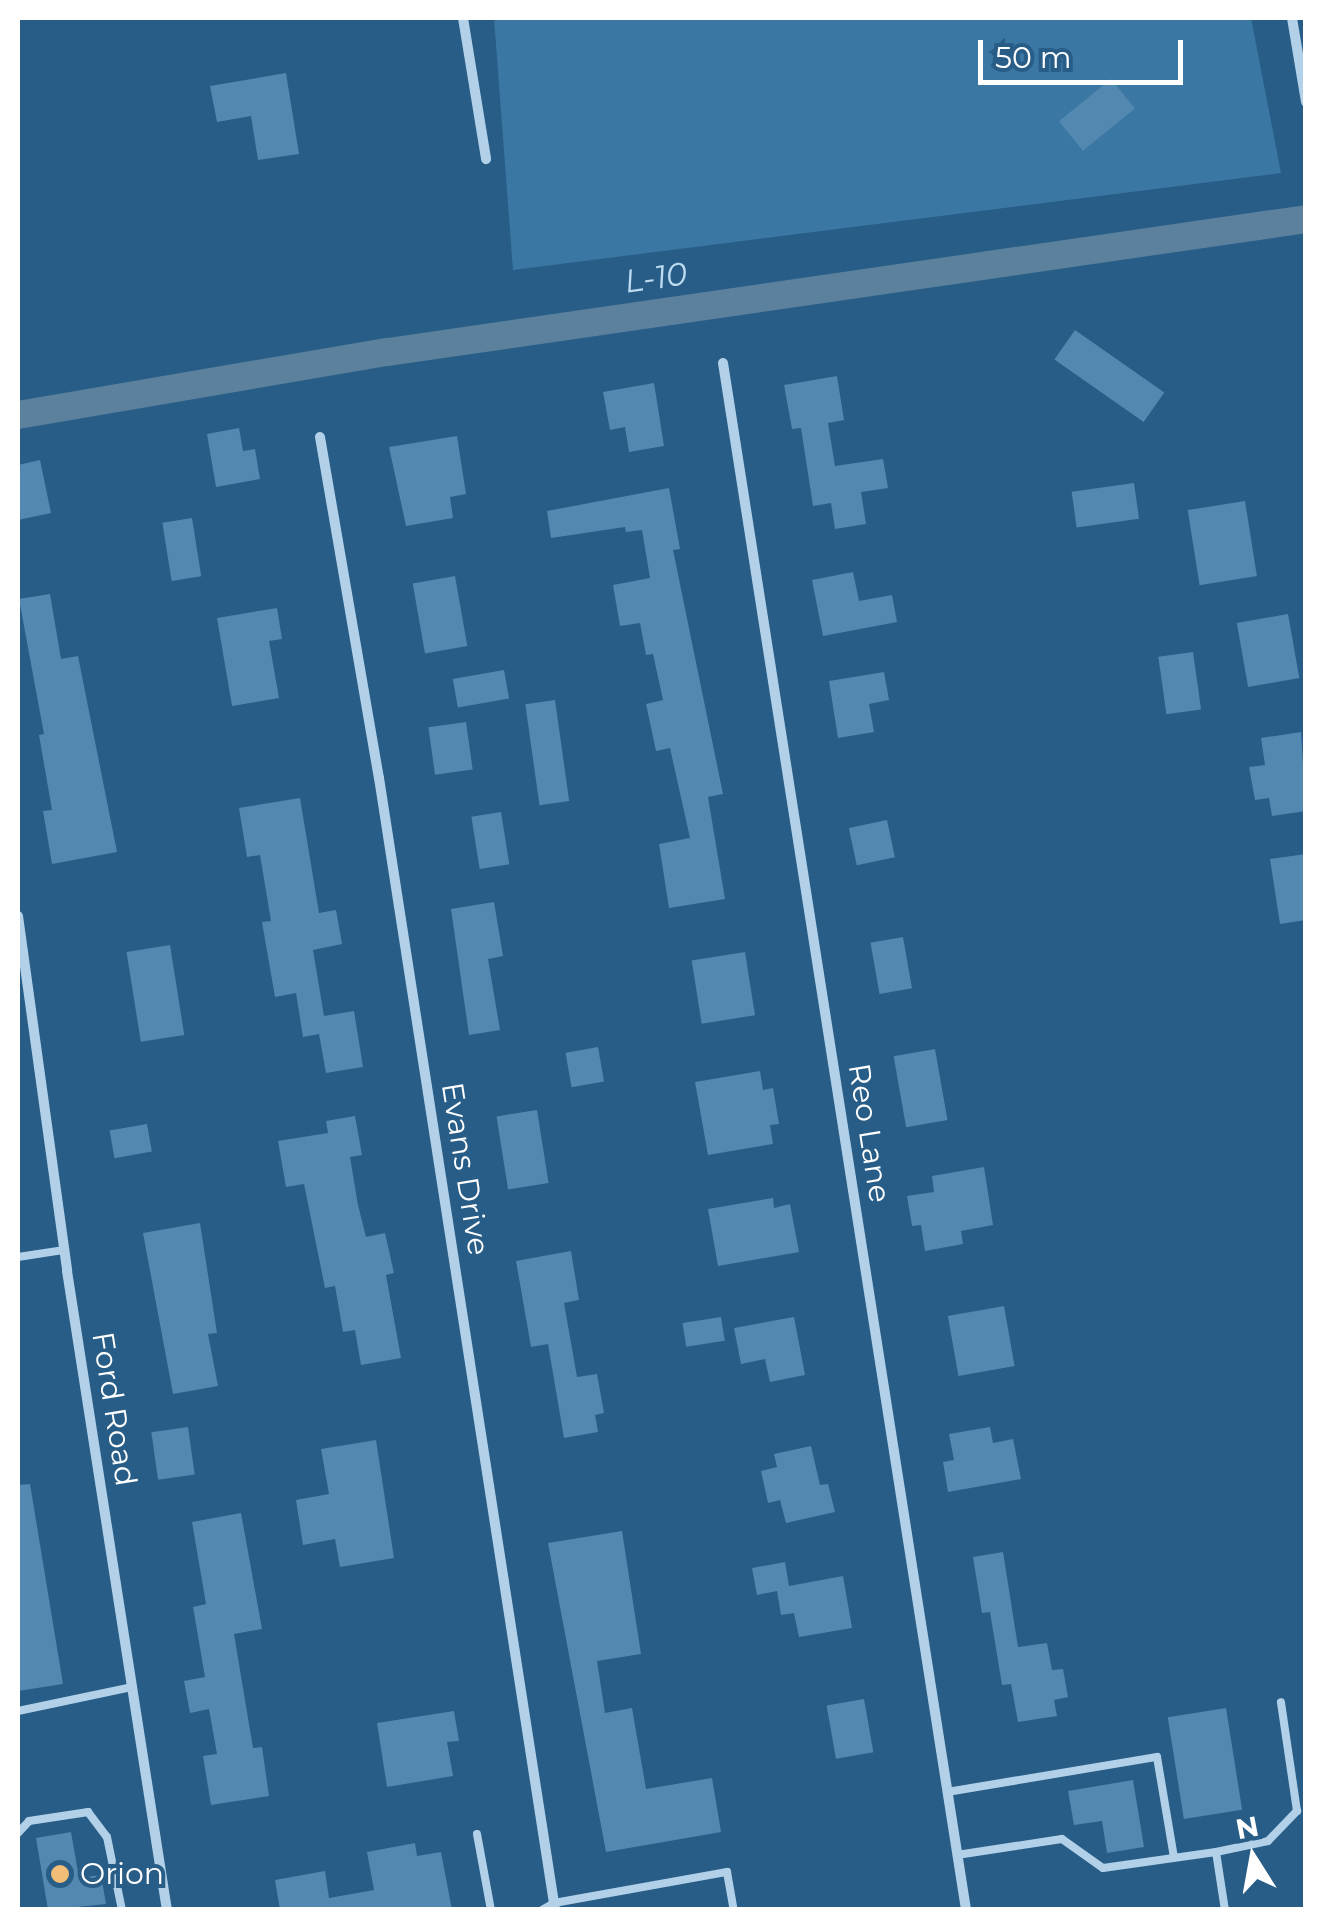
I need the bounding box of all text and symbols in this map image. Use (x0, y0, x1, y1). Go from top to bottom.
scale bar (983, 20, 1188, 82)
text: 50 m (995, 39, 1072, 76)
water label: L-10 (622, 255, 690, 301)
street label: Reo Lane (840, 1061, 898, 1205)
street label: Evans Drive (434, 1080, 496, 1258)
street label: Ford Road (84, 1329, 144, 1489)
north arrow (1203, 1807, 1303, 1907)
text: N (1233, 1809, 1262, 1846)
place label: Orion (80, 1856, 164, 1892)
marker: Orion (49, 1863, 71, 1885)

